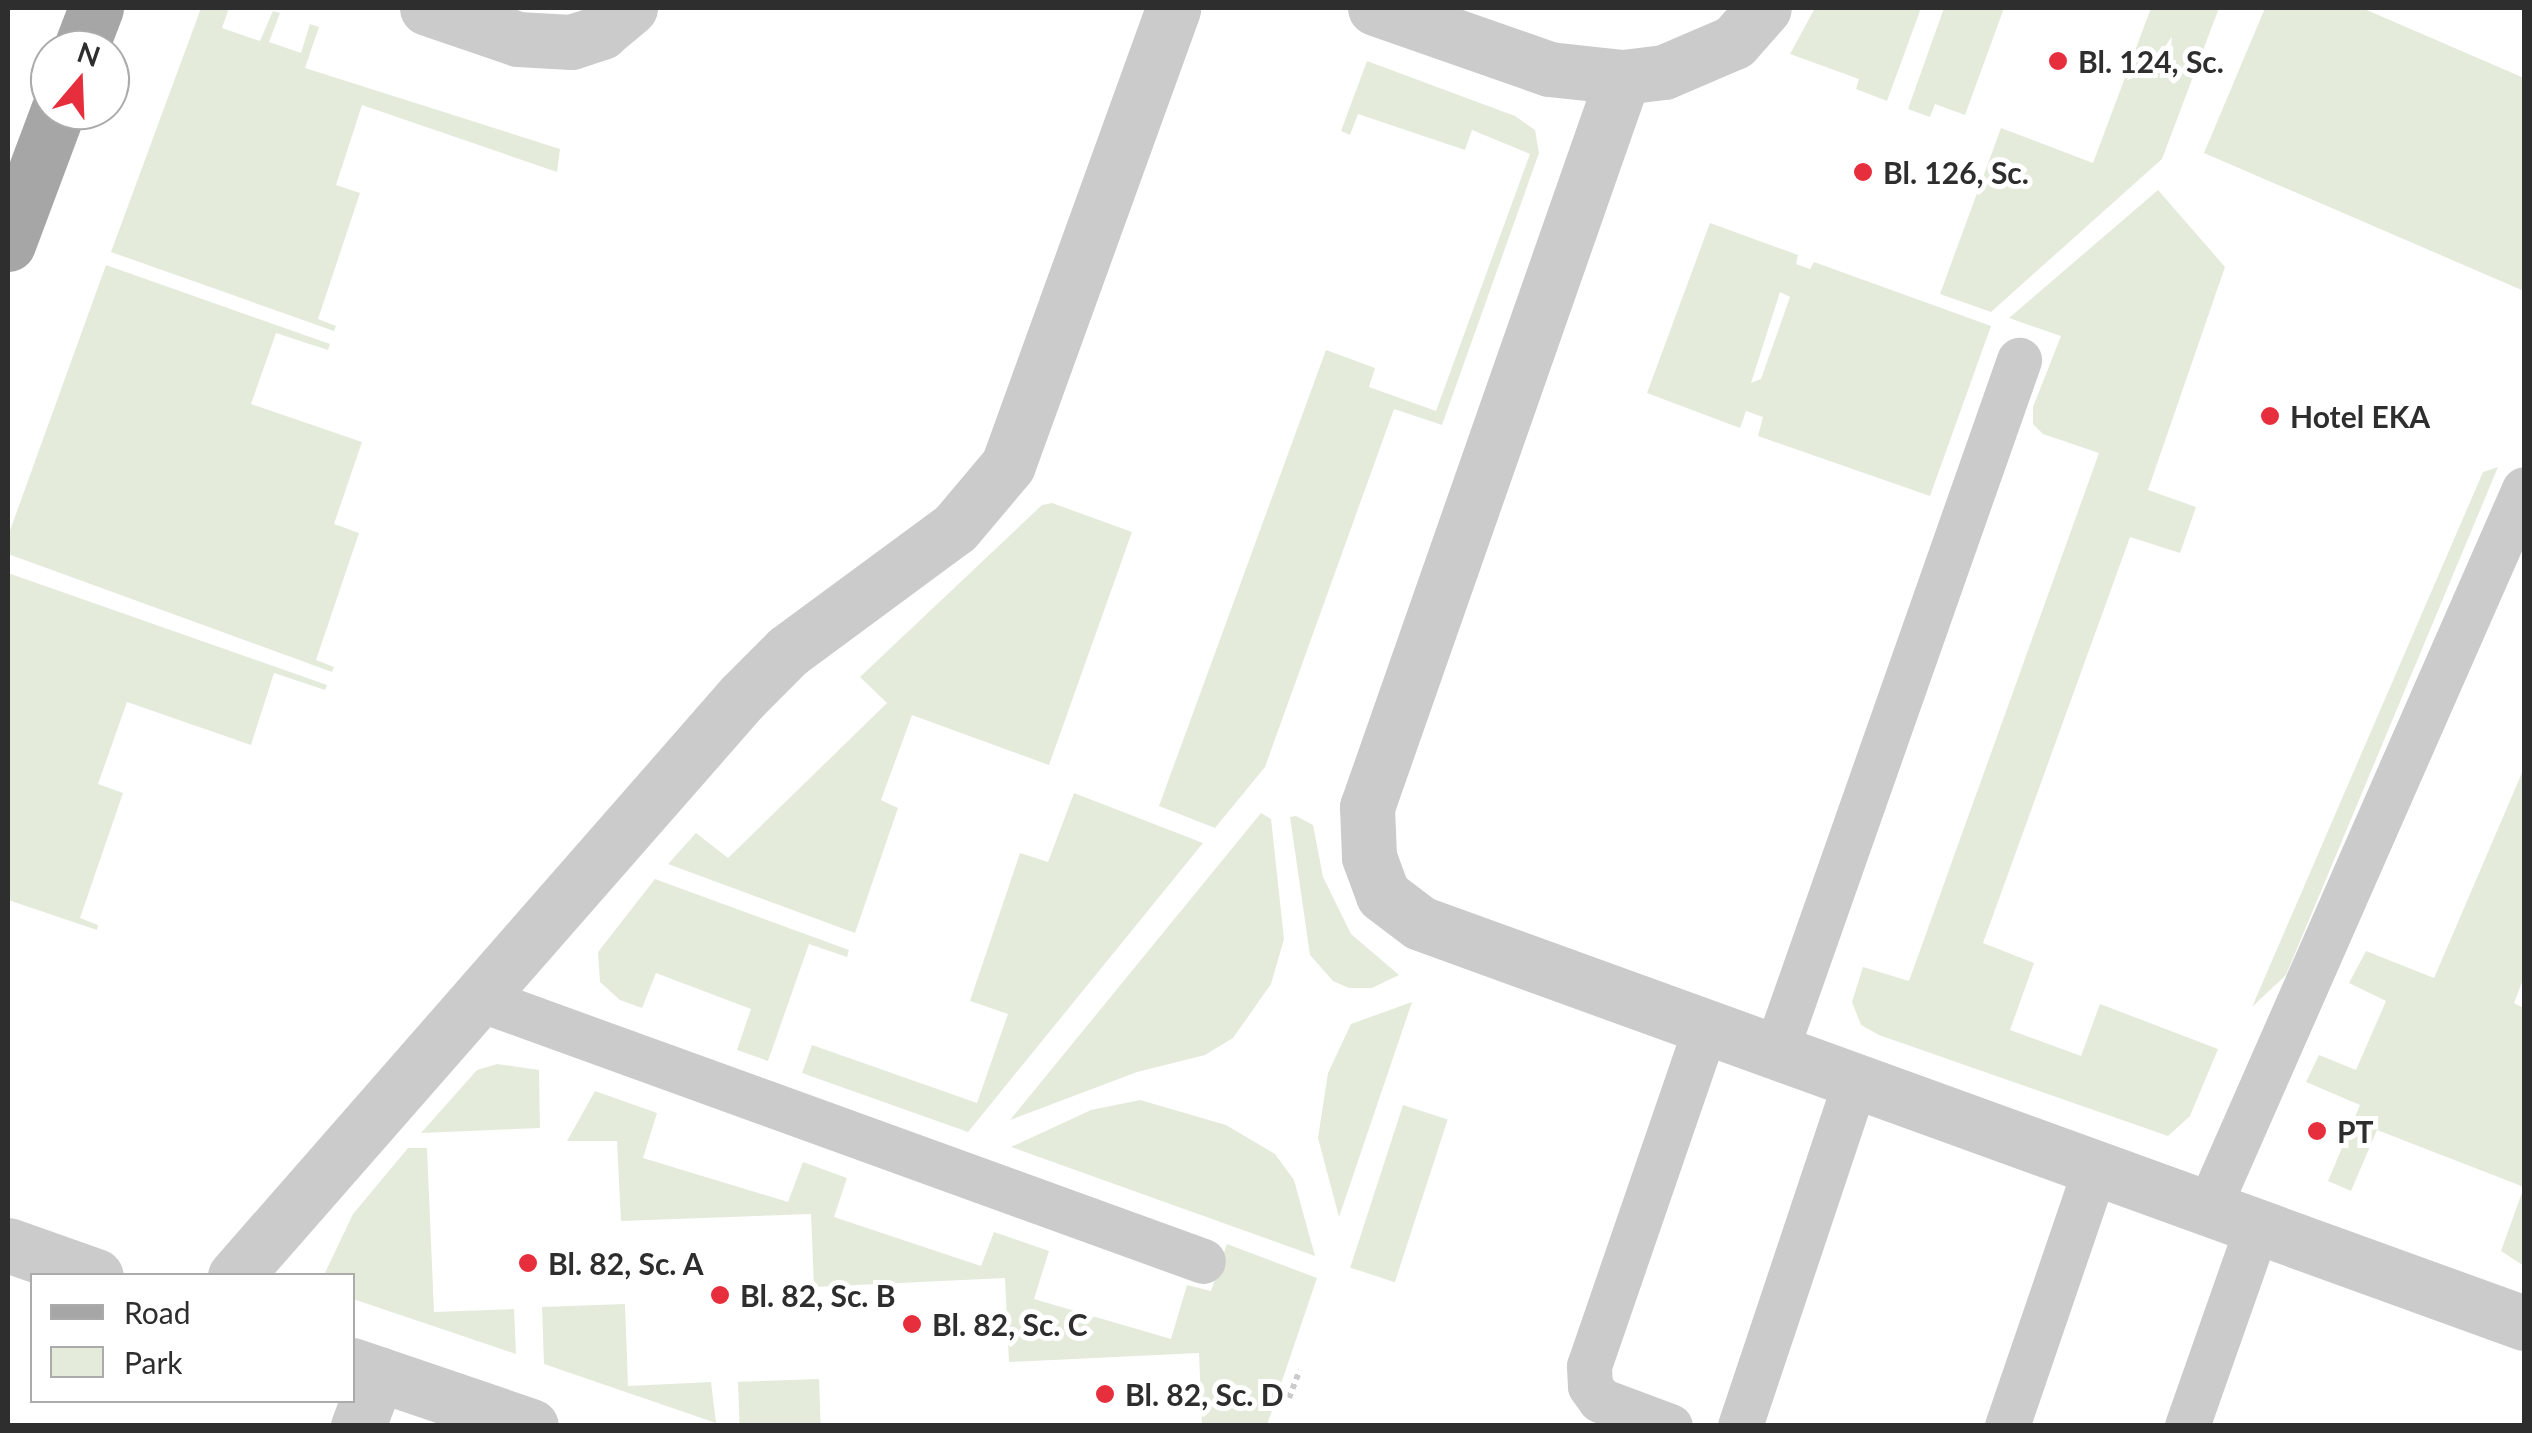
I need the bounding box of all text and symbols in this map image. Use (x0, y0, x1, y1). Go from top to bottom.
north arrow (30, 30, 130, 130)
text: N (73, 34, 105, 73)
place label: Bl. 124, Sc. (2078, 43, 2224, 79)
marker: Bl. 124, Sc. (2047, 50, 2069, 72)
place label: Bl. 126, Sc. (1883, 154, 2029, 190)
marker: Bl. 126, Sc. (1852, 161, 1874, 183)
place label: Hotel EKA (2290, 398, 2430, 434)
marker: Hotel EKA (2259, 405, 2281, 427)
place label: PT (2337, 1113, 2374, 1149)
marker: PT (2306, 1120, 2328, 1142)
place label: Bl. 82, Sc. A (548, 1245, 705, 1281)
marker: Bl. 82, Sc. A (517, 1252, 539, 1274)
legend (30, 1273, 355, 1403)
place label: Bl. 82, Sc. B (740, 1277, 896, 1313)
marker: Bl. 82, Sc. B (709, 1284, 731, 1306)
text: Road (124, 1294, 191, 1330)
place label: Bl. 82, Sc. C (932, 1306, 1088, 1342)
marker: Bl. 82, Sc. C (901, 1313, 923, 1335)
text: Park (124, 1344, 183, 1380)
place label: Bl. 82, Sc. D (1125, 1376, 1284, 1412)
marker: Bl. 82, Sc. D (1094, 1383, 1116, 1405)

